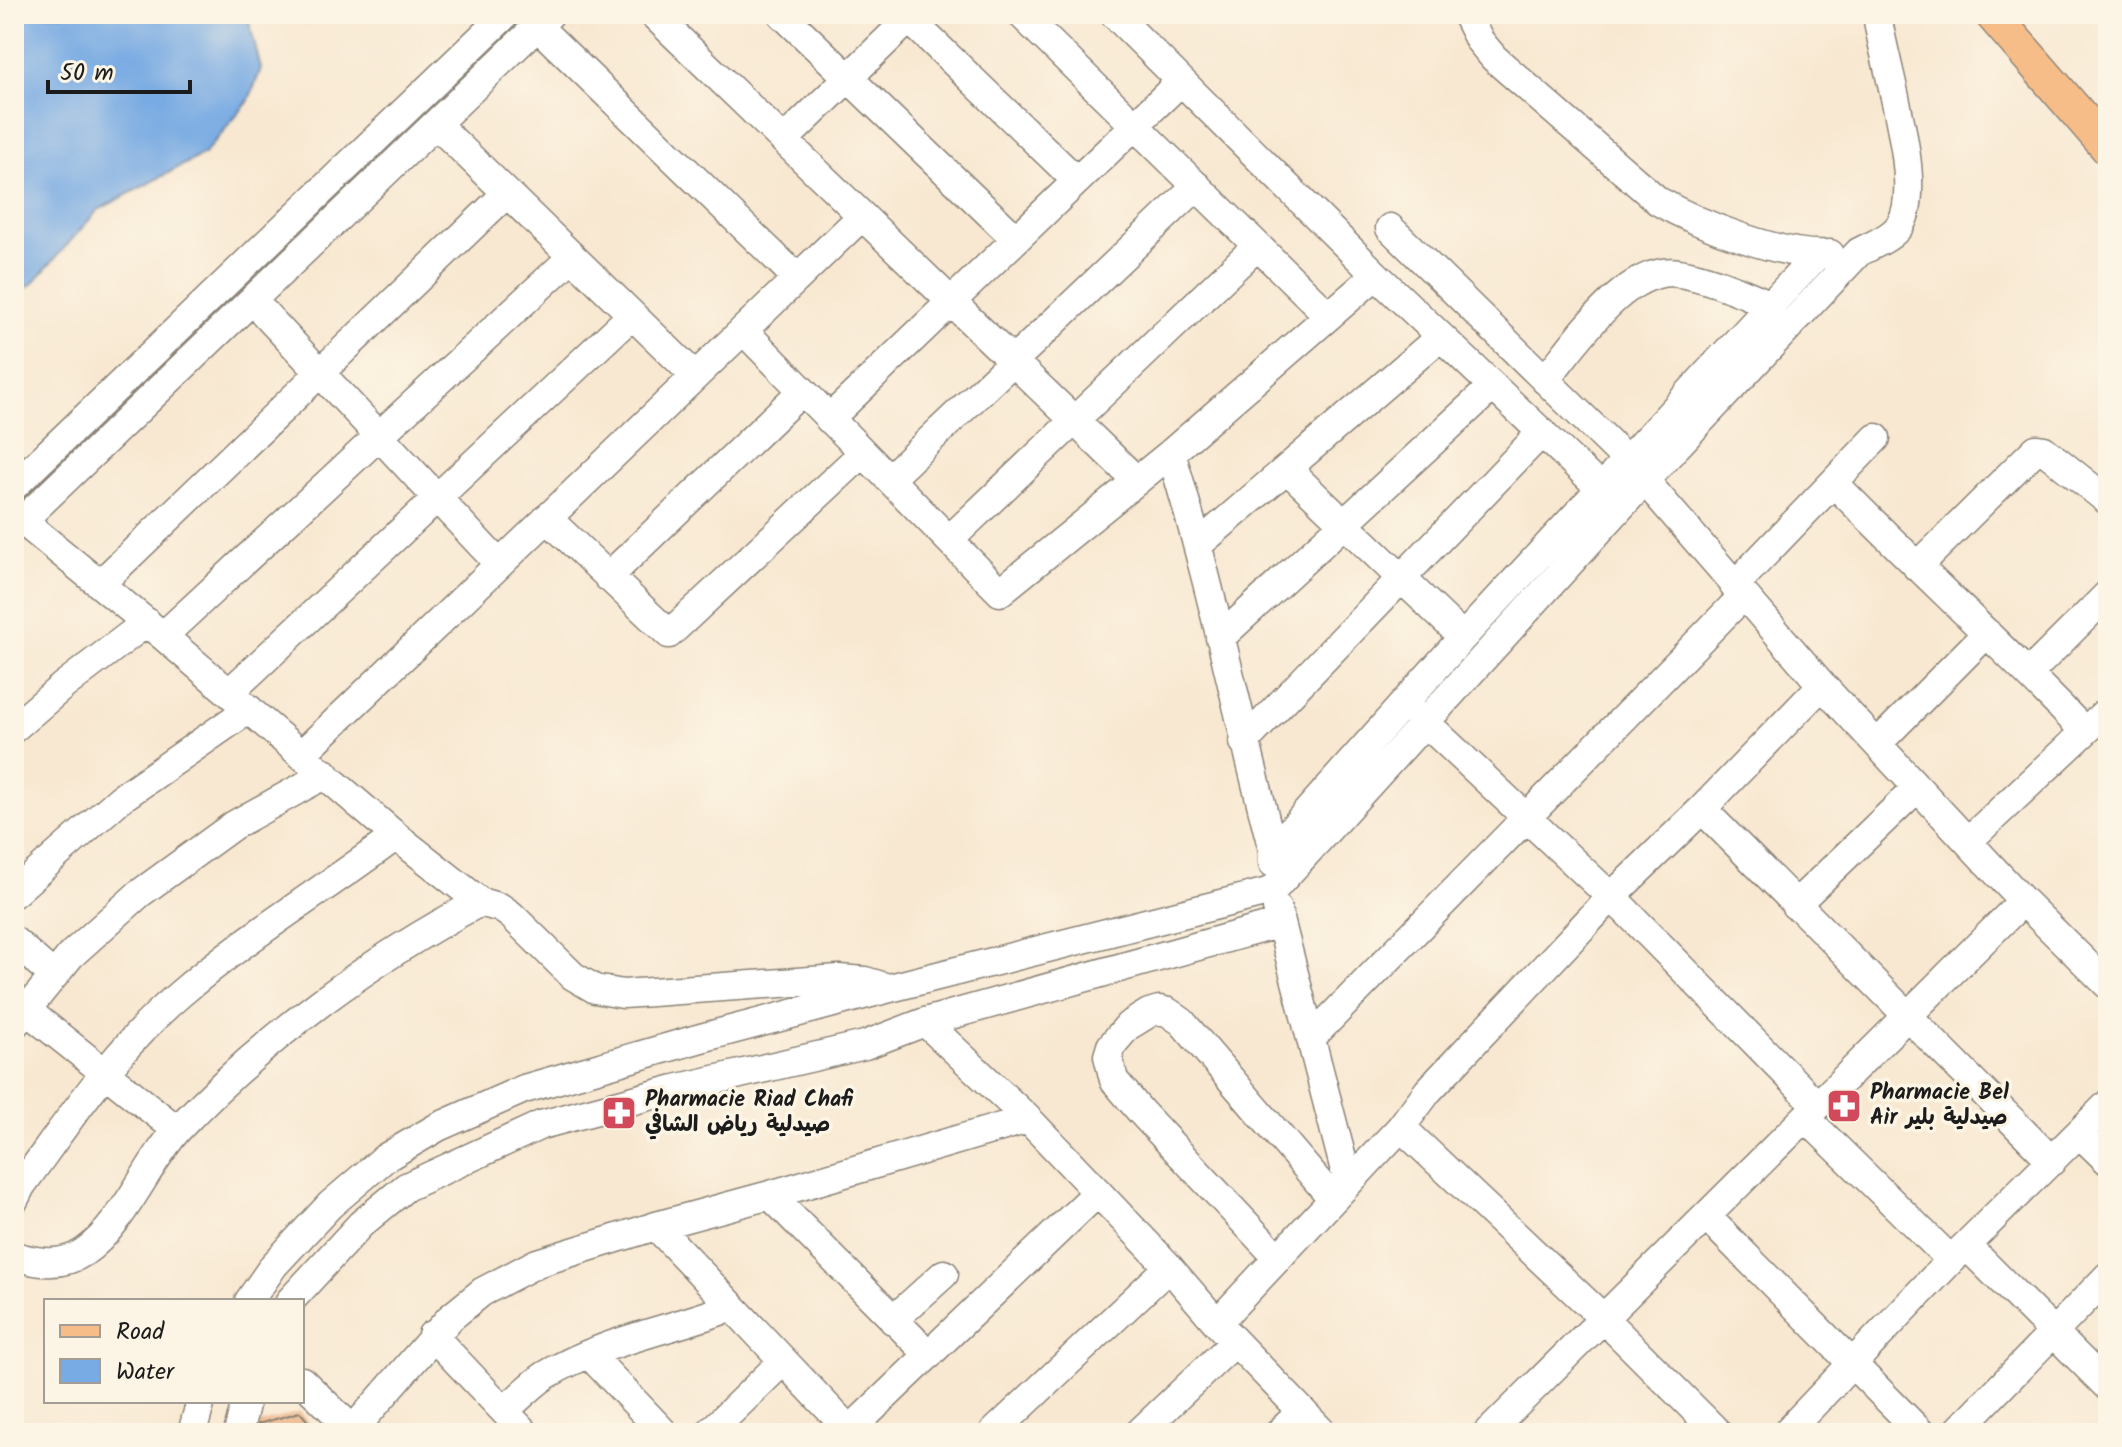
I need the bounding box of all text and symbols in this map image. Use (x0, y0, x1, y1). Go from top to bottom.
scale bar (48, 44, 190, 94)
text: 50 m (60, 54, 114, 93)
place label: Pharmacie Bel Air صيدلية بلير (1870, 1076, 2009, 1136)
place label: Pharmacie Riad Chafi صيدلية رياض الشافي (645, 1083, 854, 1143)
pharmacy icon: Pharmacie Bel Air صيدلية بلير (1825, 1087, 1863, 1125)
pharmacy icon: Pharmacie Riad Chafi صيدلية رياض الشافي (600, 1094, 638, 1132)
legend (44, 1299, 304, 1403)
text: Road (116, 1313, 165, 1352)
text: Water (116, 1353, 176, 1392)

